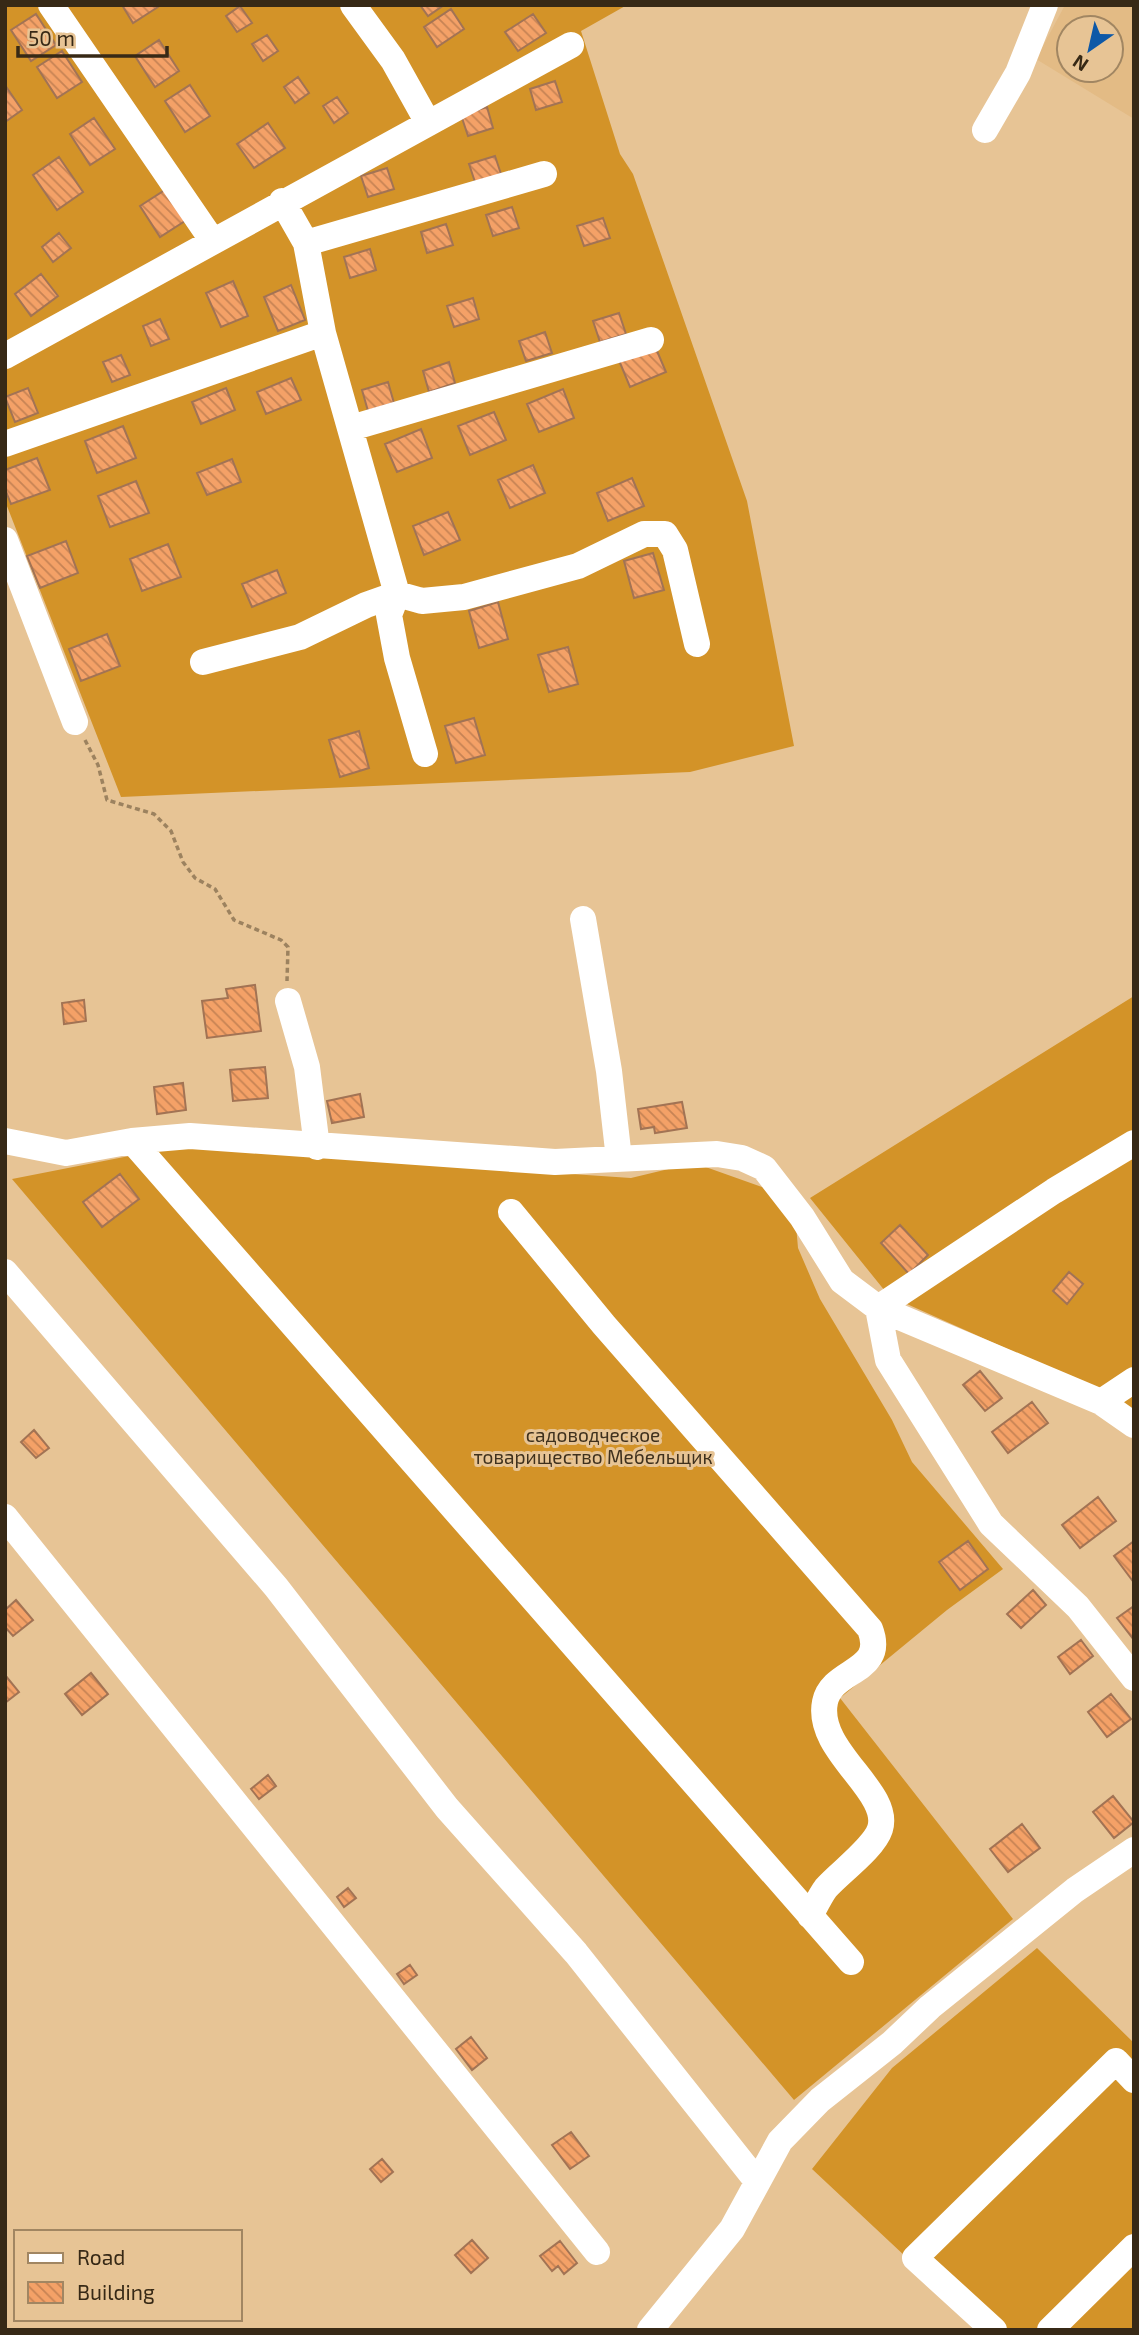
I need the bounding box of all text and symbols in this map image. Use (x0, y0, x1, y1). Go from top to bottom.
scale bar (18, 14, 166, 58)
north arrow (1055, 14, 1125, 84)
text: 50 m (28, 25, 75, 50)
text: N (1068, 50, 1092, 77)
park label: садоводческое товарищество Мебельщик (473, 1423, 713, 1468)
legend (14, 2230, 242, 2321)
text: Road (77, 2244, 125, 2269)
text: Building (77, 2279, 155, 2304)

